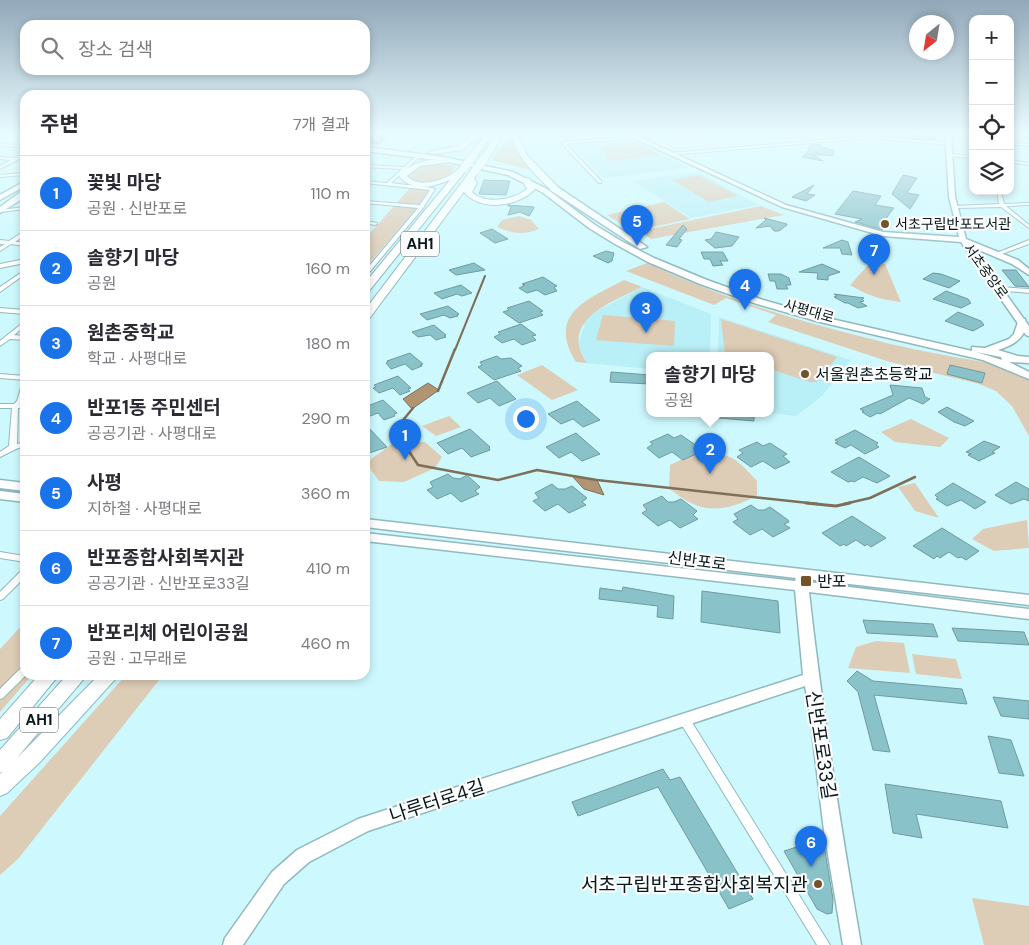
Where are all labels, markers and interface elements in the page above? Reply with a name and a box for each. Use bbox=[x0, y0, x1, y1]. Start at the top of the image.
north arrow bbox=[909, 15, 954, 60]
map controls bbox=[969, 15, 1014, 195]
button: + bbox=[969, 15, 1014, 60]
search box bbox=[20, 20, 370, 75]
icon: search bbox=[38, 34, 66, 62]
text: 장소 검색 bbox=[78, 37, 153, 62]
button: − bbox=[969, 60, 1014, 105]
button: locate bbox=[969, 105, 1014, 150]
text: 주변 bbox=[40, 110, 79, 138]
text: 7개 결과 bbox=[293, 114, 350, 135]
button: layers bbox=[969, 150, 1014, 195]
text: 꽃빛 마당 bbox=[87, 170, 161, 195]
text: 1 bbox=[53, 183, 59, 204]
text: 110 m bbox=[311, 183, 350, 204]
text: 공원 · 신반포로 bbox=[87, 198, 187, 219]
pin: 5 bbox=[621, 205, 653, 246]
place label: 서초구립반포도서관 bbox=[895, 215, 1011, 233]
marker: 서초구립반포도서관 bbox=[879, 218, 891, 230]
road number: AH1 bbox=[401, 232, 439, 256]
pin: 7 bbox=[858, 234, 890, 275]
street label: 서초중앙로 bbox=[960, 240, 1012, 302]
text: 솔향기 마당 bbox=[87, 245, 179, 270]
text: 2 bbox=[51, 258, 61, 279]
text: 160 m bbox=[306, 258, 350, 279]
pin: 4 bbox=[729, 269, 761, 310]
text: 공원 bbox=[87, 273, 116, 294]
pin: 3 bbox=[630, 292, 662, 333]
street label: 사평대로 bbox=[782, 295, 836, 327]
text: 원촌중학교 bbox=[87, 320, 174, 345]
text: 3 bbox=[51, 333, 61, 354]
text: 180 m bbox=[306, 333, 350, 354]
text: 학교 · 사평대로 bbox=[87, 348, 187, 369]
popup bbox=[646, 352, 774, 417]
text: 솔향기 마당 bbox=[664, 362, 756, 387]
place label: 서울원촌초등학교 bbox=[815, 364, 933, 385]
marker: 서울원촌초등학교 bbox=[799, 368, 811, 380]
text: 공원 bbox=[664, 390, 694, 411]
text: 반포1동 주민센터 bbox=[87, 395, 221, 420]
your location bbox=[513, 406, 539, 432]
text: 4 bbox=[51, 408, 61, 429]
text: 290 m bbox=[301, 408, 350, 429]
pin: 1 bbox=[389, 419, 421, 460]
text: 공공기관 · 사평대로 bbox=[87, 423, 216, 444]
pin: 2 bbox=[694, 433, 726, 474]
text: 사평 bbox=[87, 470, 122, 495]
text: 5 bbox=[51, 483, 61, 504]
text: 360 m bbox=[301, 483, 350, 504]
text: 지하철 · 사평대로 bbox=[87, 498, 202, 519]
text: 반포종합사회복지관 bbox=[87, 545, 244, 570]
street label: 신반포로 bbox=[666, 547, 728, 575]
text: 6 bbox=[51, 558, 61, 579]
text: 410 m bbox=[306, 558, 350, 579]
place label: 반포 bbox=[817, 571, 846, 592]
text: 공공기관 · 신반포로33길 bbox=[87, 573, 250, 594]
marker: 반포 bbox=[799, 574, 813, 588]
text: 반포리체 어린이공원 bbox=[87, 620, 249, 645]
text: 7 bbox=[52, 633, 60, 654]
text: 460 m bbox=[301, 633, 350, 654]
text: 공원 · 고무래로 bbox=[87, 648, 187, 669]
street label: 신반포로33길 bbox=[800, 689, 842, 801]
road number: AH1 bbox=[20, 708, 58, 732]
street label: 나루터로4길 bbox=[386, 774, 488, 828]
pin: 6 bbox=[795, 826, 827, 867]
place label: 서초구립반포종합사회복지관 bbox=[581, 872, 808, 897]
marker: 서초구립반포종합사회복지관 bbox=[812, 878, 824, 890]

